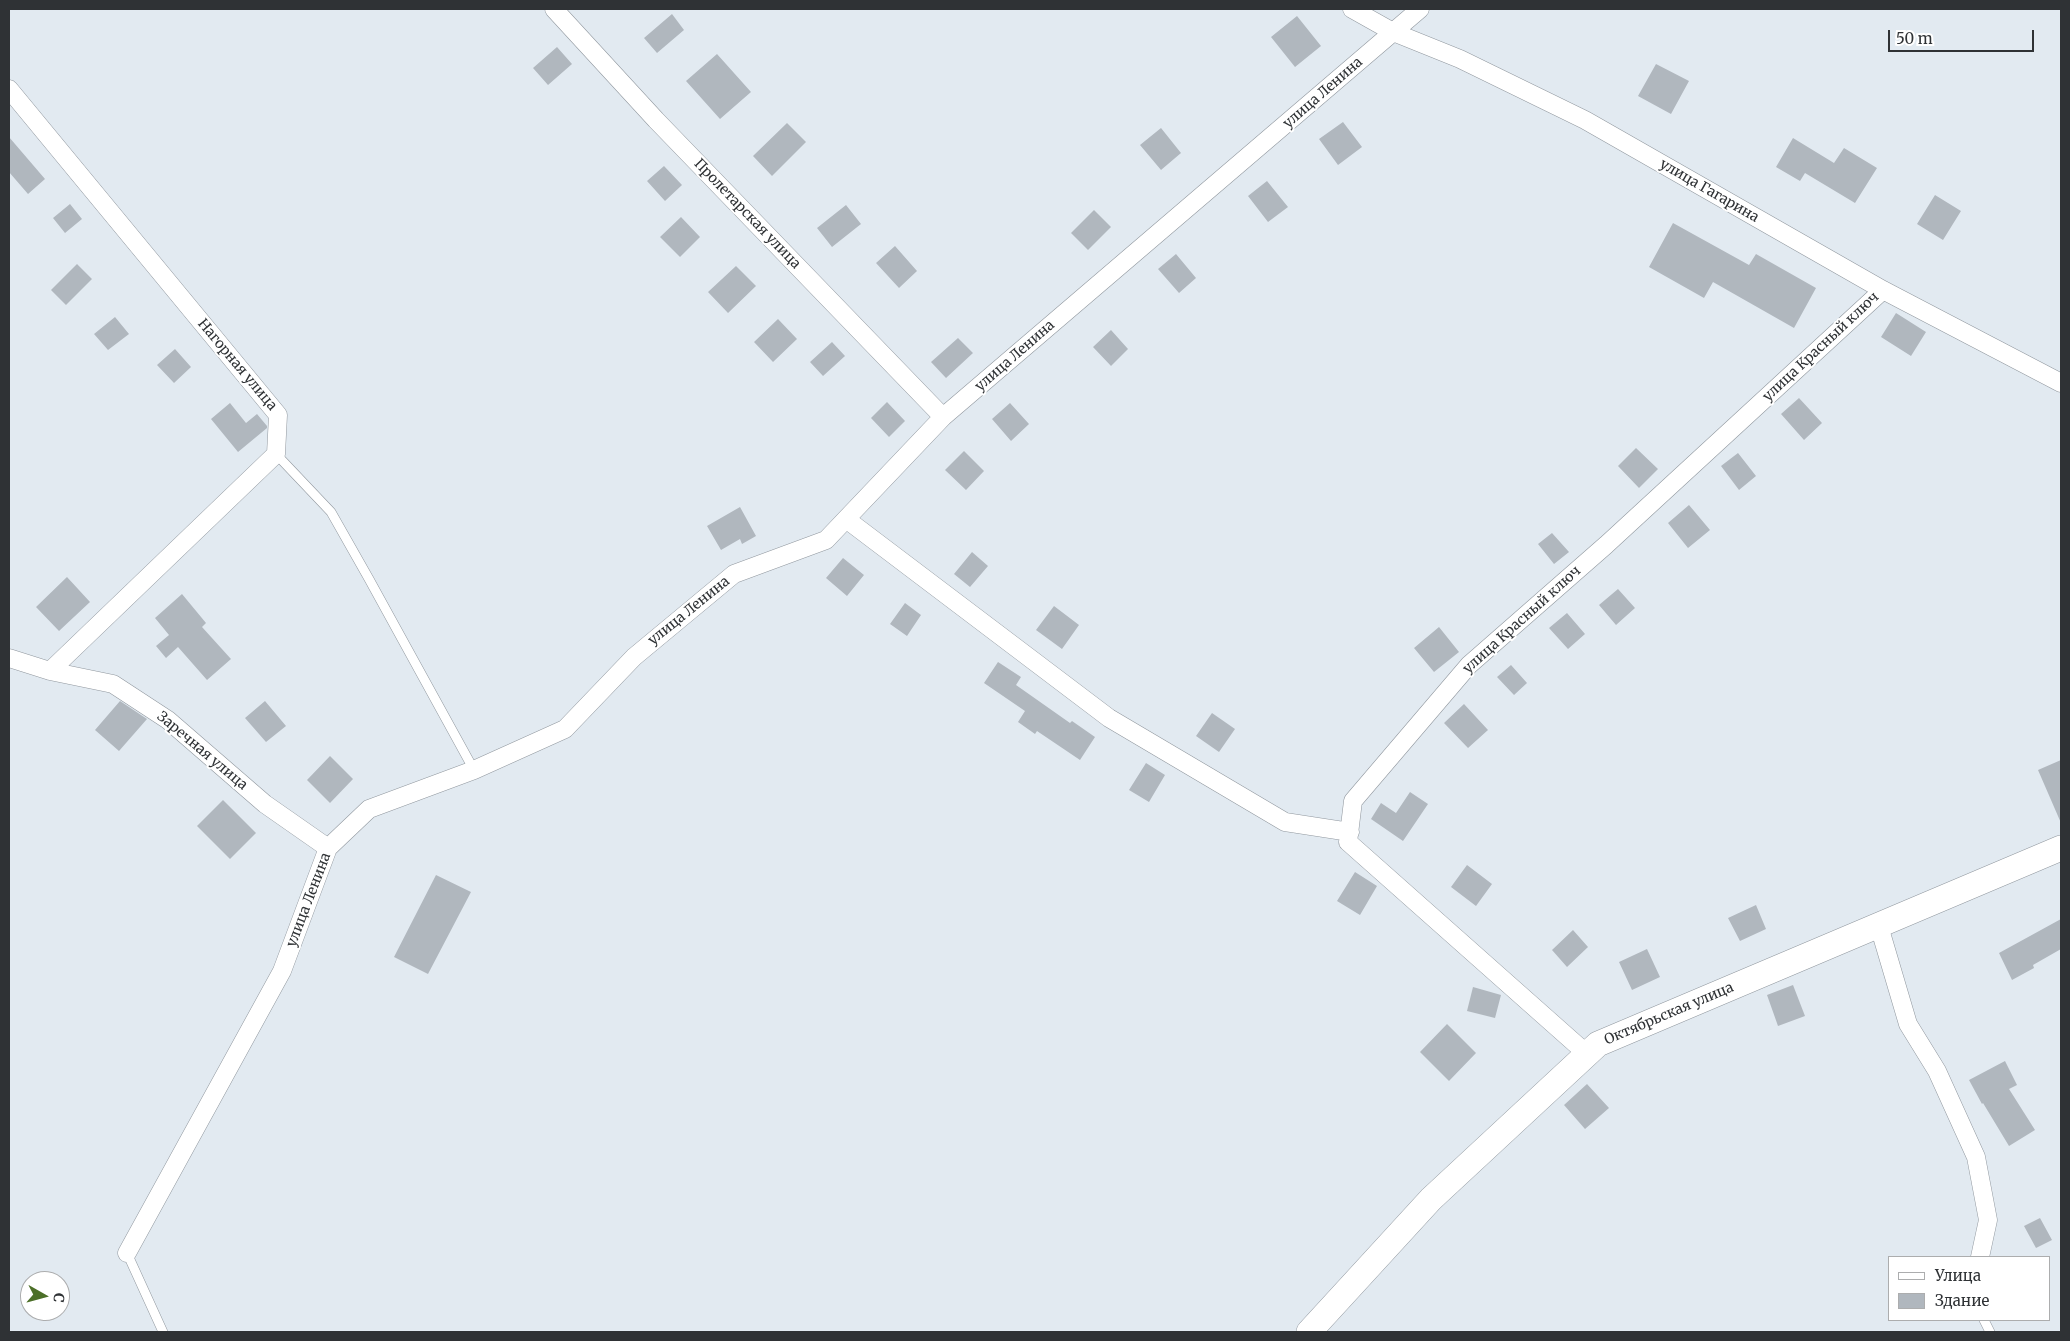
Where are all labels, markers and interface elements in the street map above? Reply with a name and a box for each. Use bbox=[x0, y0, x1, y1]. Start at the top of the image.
scale bar bbox=[1890, 20, 2036, 52]
text: 50 m bbox=[1896, 29, 1933, 48]
street label: улица Ленина bbox=[1280, 54, 1366, 132]
street label: Пролетарская улица bbox=[690, 156, 804, 272]
street label: улица Гагарина bbox=[1656, 156, 1762, 226]
street label: улица Красный ключ bbox=[1759, 289, 1883, 405]
street label: Нагорная улица bbox=[194, 316, 280, 414]
street label: улица Ленина bbox=[972, 317, 1058, 395]
street label: улица Красный ключ bbox=[1460, 563, 1584, 677]
street label: улица Ленина bbox=[645, 573, 733, 649]
street label: Заречная улица bbox=[153, 708, 251, 794]
street label: улица Ленина bbox=[283, 850, 335, 950]
street label: Октябрьская улица bbox=[1602, 979, 1736, 1049]
legend bbox=[1888, 1256, 2050, 1321]
text: Улица bbox=[1935, 1266, 1981, 1285]
north arrow bbox=[20, 1271, 70, 1321]
text: Здание bbox=[1935, 1291, 1989, 1310]
text: С bbox=[49, 1292, 68, 1303]

